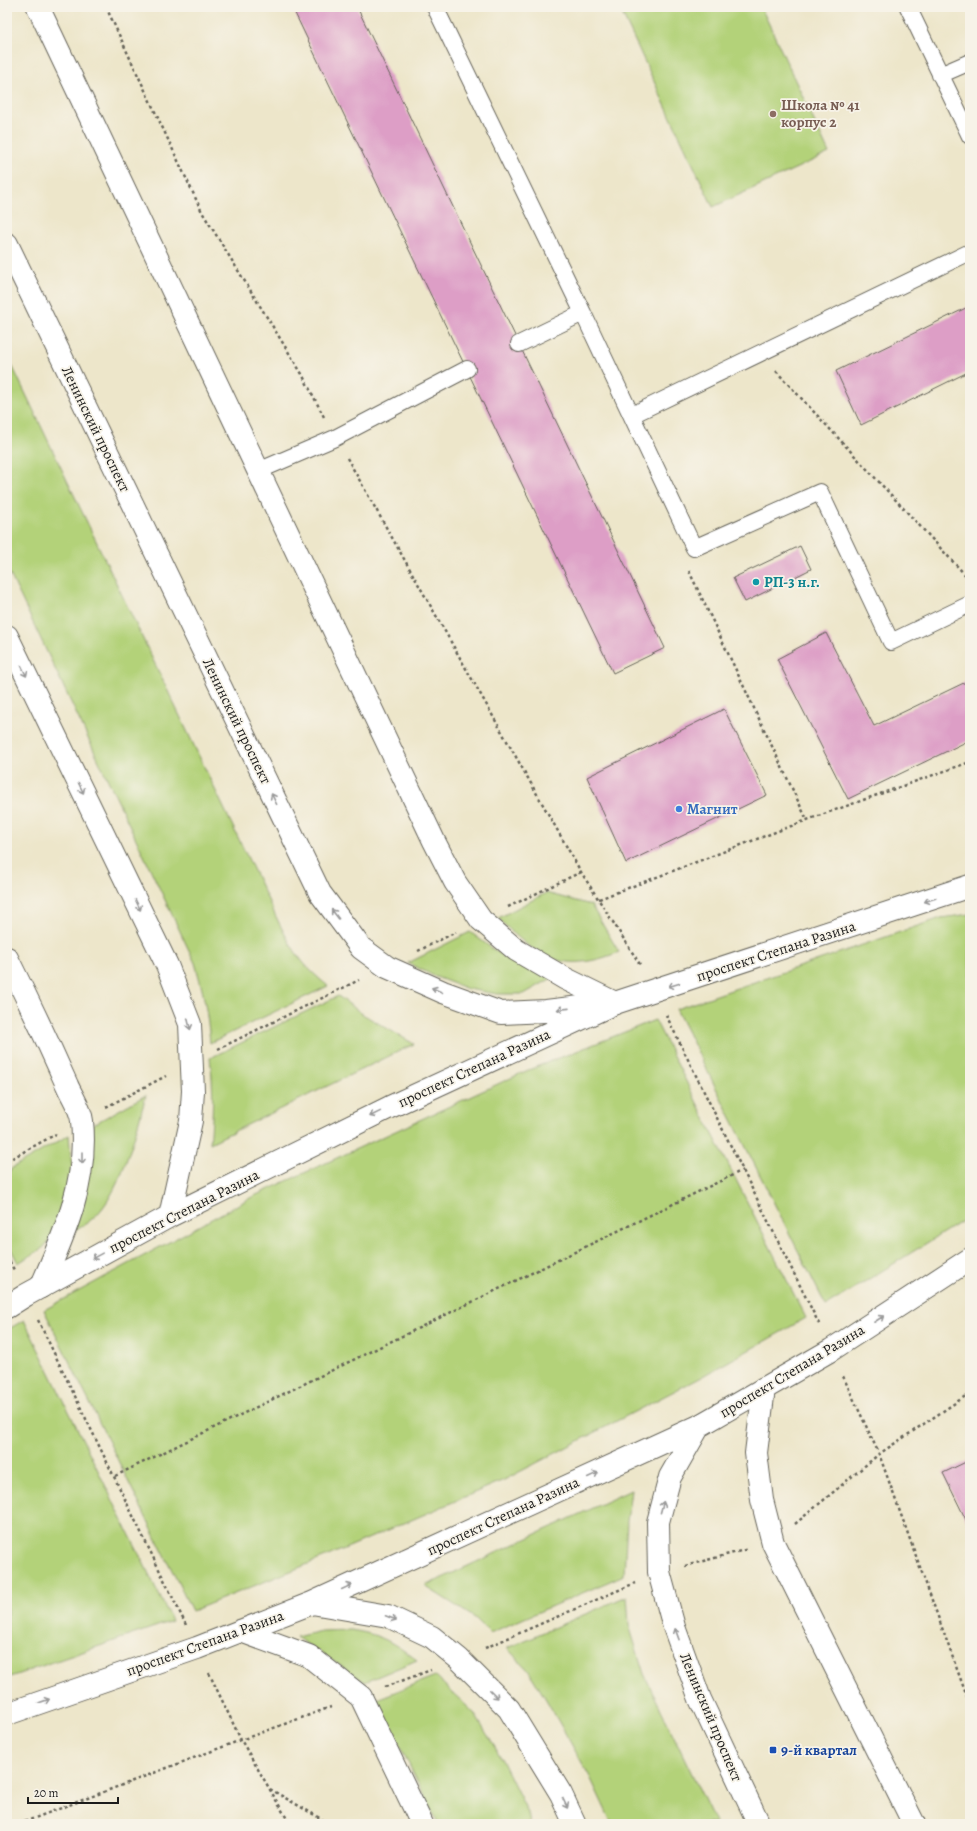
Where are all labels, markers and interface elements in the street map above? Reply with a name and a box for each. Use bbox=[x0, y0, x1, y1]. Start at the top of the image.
place label: Школа № 41 корпус 2 bbox=[781, 95, 860, 132]
marker: Школа № 41 корпус 2 bbox=[768, 109, 778, 119]
street label: Ленинский проспект bbox=[57, 363, 135, 496]
place label: РП-3 н.г. bbox=[764, 572, 820, 592]
marker: РП-3 н.г. bbox=[751, 577, 761, 587]
street label: Ленинский проспект bbox=[198, 655, 276, 788]
one-way arrow bbox=[21, 664, 28, 676]
one-way arrow bbox=[78, 781, 85, 793]
one-way arrow bbox=[270, 793, 277, 805]
place label: Магнит bbox=[687, 799, 738, 819]
marker: Магнит bbox=[674, 804, 684, 814]
one-way arrow bbox=[923, 897, 936, 904]
one-way arrow bbox=[135, 898, 142, 910]
one-way arrow bbox=[331, 908, 339, 919]
street label: проспект Степана Разина bbox=[694, 916, 858, 986]
one-way arrow bbox=[668, 982, 680, 990]
one-way arrow bbox=[431, 985, 443, 993]
one-way arrow bbox=[557, 1005, 570, 1013]
one-way arrow bbox=[185, 1017, 193, 1030]
street label: проспект Степана Разина bbox=[395, 1024, 554, 1112]
one-way arrow bbox=[369, 1111, 381, 1118]
one-way arrow bbox=[78, 1151, 86, 1164]
street label: проспект Степана Разина bbox=[106, 1164, 263, 1258]
one-way arrow bbox=[91, 1253, 103, 1260]
one-way arrow bbox=[873, 1315, 884, 1323]
street label: проспект Степана Разина bbox=[716, 1320, 868, 1422]
one-way arrow bbox=[586, 1471, 598, 1478]
street label: проспект Степана Разина bbox=[424, 1472, 583, 1560]
one-way arrow bbox=[659, 1501, 666, 1514]
one-way arrow bbox=[341, 1583, 353, 1590]
street label: проспект Степана Разина bbox=[124, 1605, 286, 1681]
one-way arrow bbox=[385, 1614, 397, 1622]
one-way arrow bbox=[672, 1629, 680, 1641]
street label: Ленинский проспект bbox=[675, 1650, 747, 1785]
one-way arrow bbox=[489, 1689, 499, 1699]
one-way arrow bbox=[37, 1697, 49, 1705]
place label: 9-й квартал bbox=[781, 1740, 857, 1760]
marker: 9-й квартал bbox=[768, 1745, 778, 1755]
scale bar bbox=[28, 1779, 118, 1805]
text: 20 m bbox=[34, 1785, 58, 1801]
one-way arrow bbox=[562, 1796, 569, 1808]

